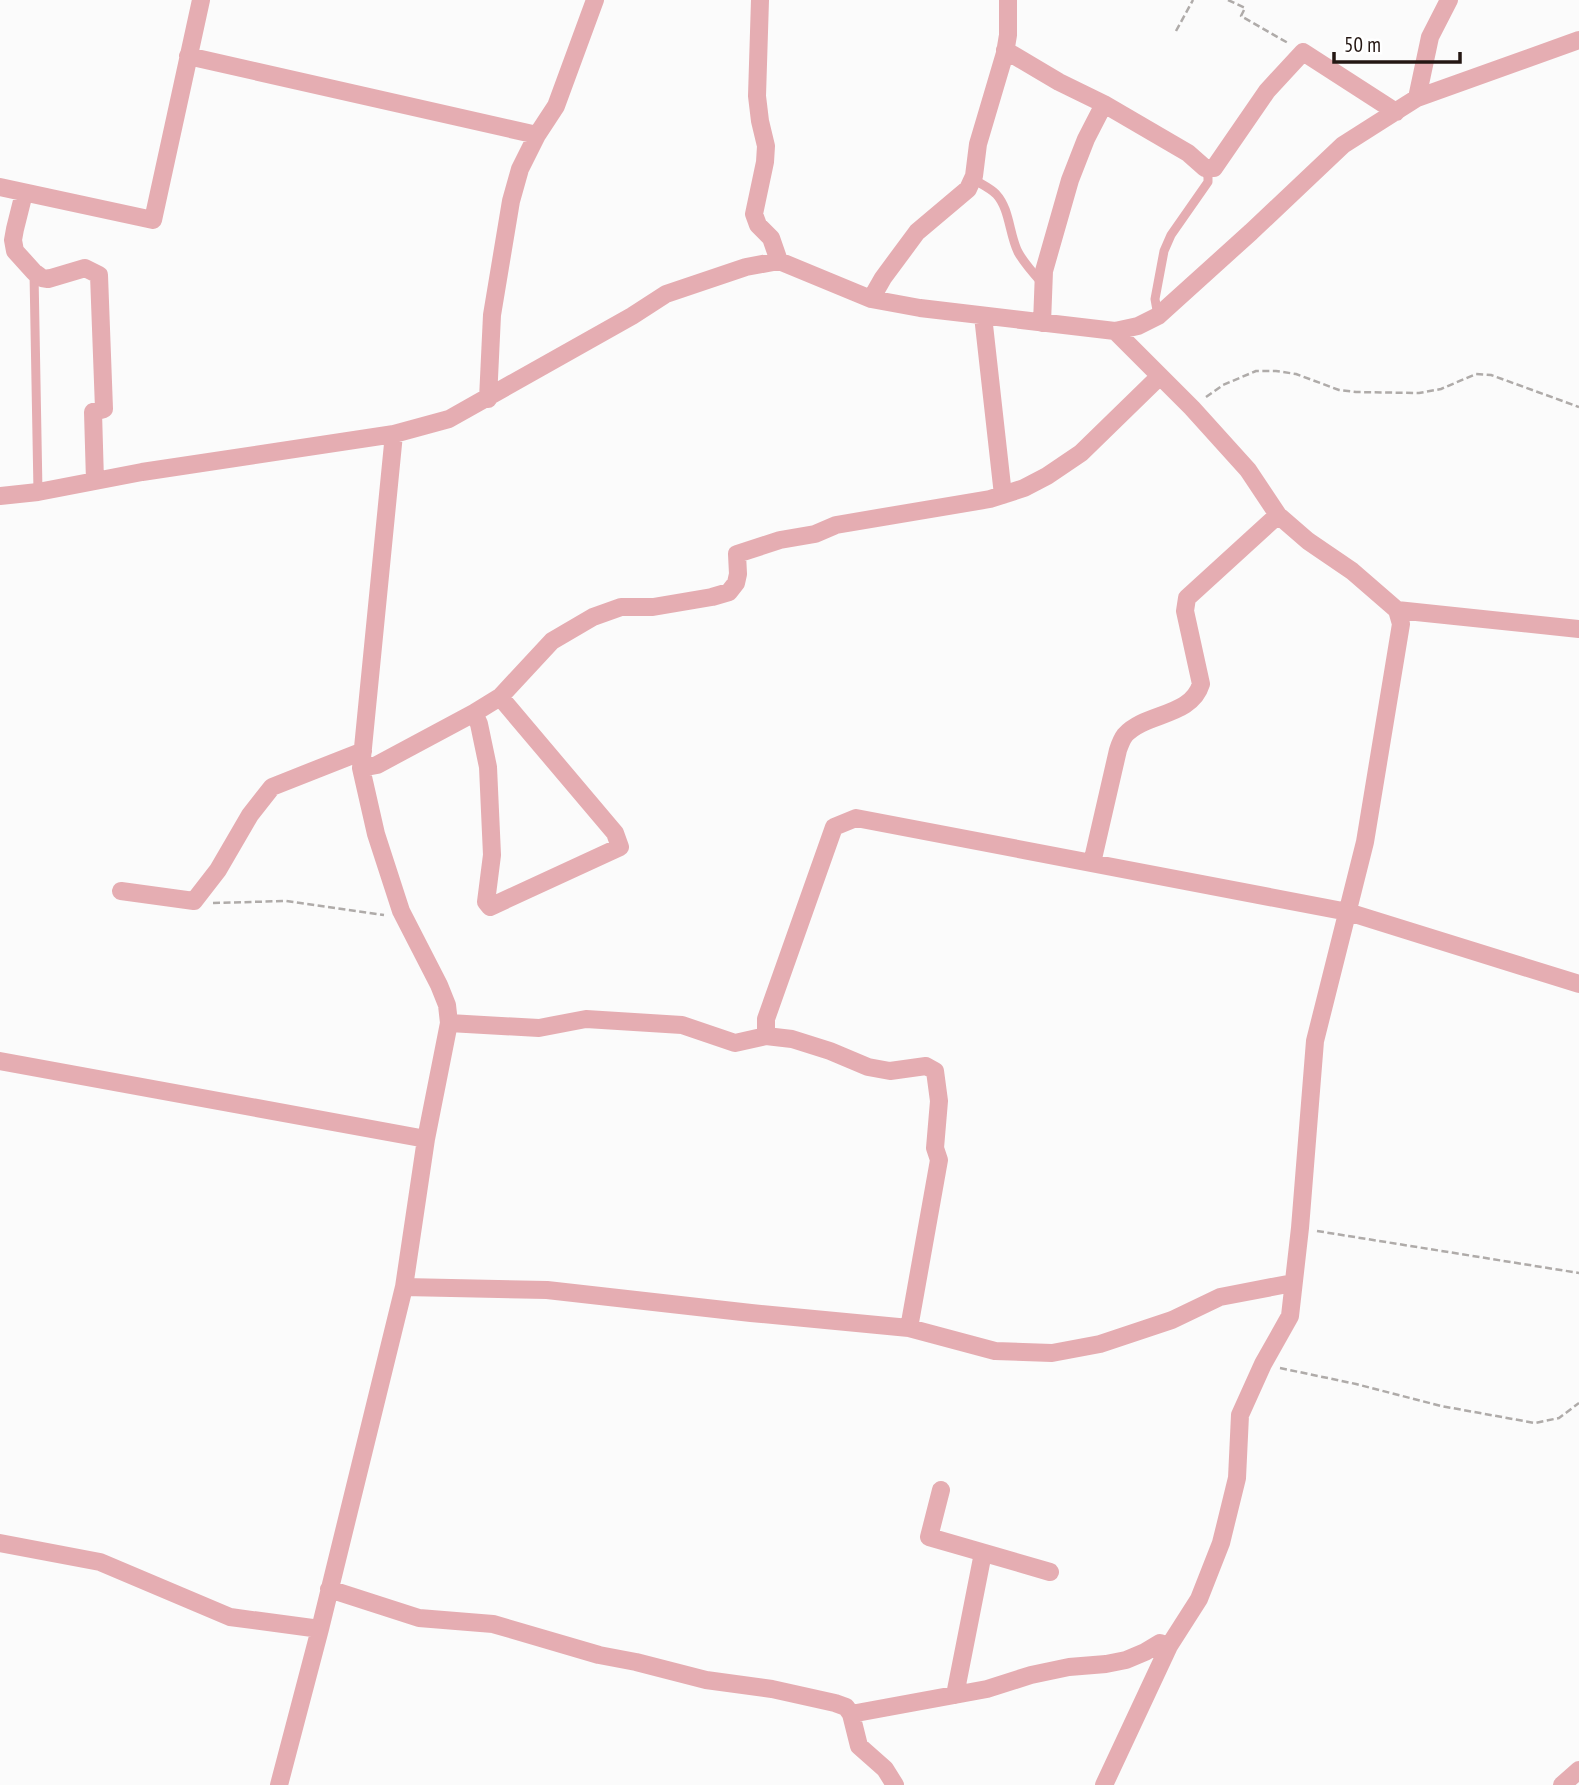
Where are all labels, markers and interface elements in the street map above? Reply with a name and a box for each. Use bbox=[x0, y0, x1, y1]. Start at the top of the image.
scale bar bbox=[1334, 21, 1460, 65]
text: 50 m bbox=[1344, 31, 1381, 58]

